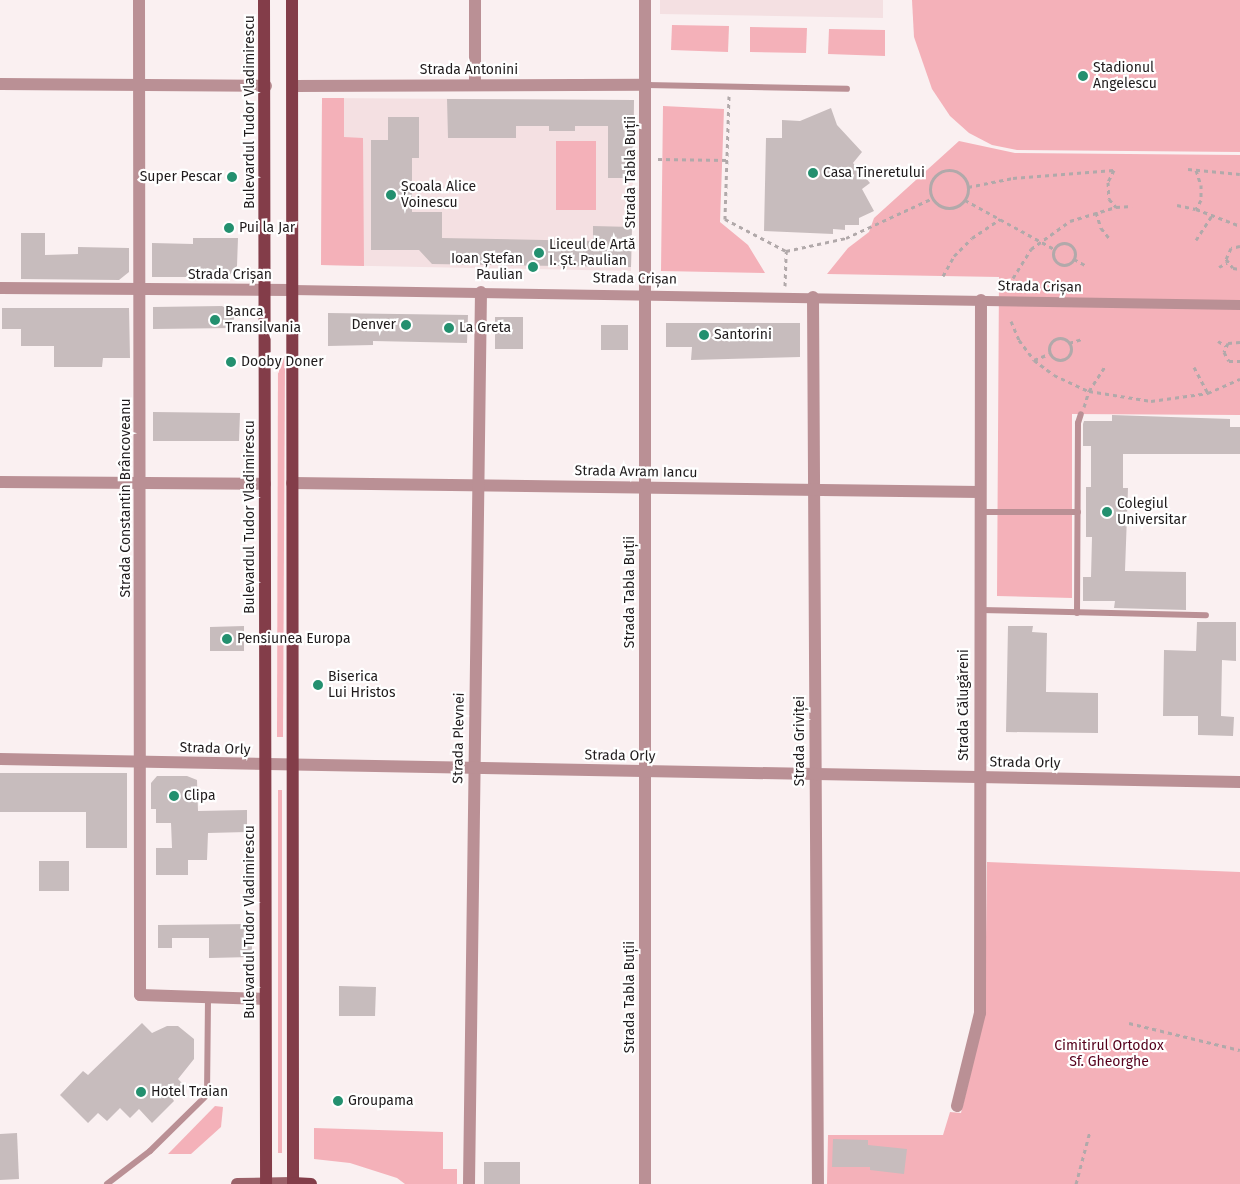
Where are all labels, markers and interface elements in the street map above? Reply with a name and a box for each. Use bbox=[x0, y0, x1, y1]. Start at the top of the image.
street label: Bulevardul Tudor Vladimirescu bbox=[242, 15, 258, 209]
place label: Stadionul Angelescu bbox=[1093, 60, 1157, 92]
street label: Strada Antonini bbox=[420, 62, 518, 78]
marker: Stadionul Angelescu bbox=[1077, 70, 1089, 82]
street label: Strada Tabla Buții bbox=[623, 116, 639, 228]
place label: Casa Tineretului bbox=[823, 165, 925, 181]
marker: Casa Tineretului bbox=[807, 167, 819, 179]
place label: Super Pescar bbox=[140, 169, 222, 185]
marker: Super Pescar bbox=[226, 171, 238, 183]
place label: Școala Alice Voinescu bbox=[401, 179, 476, 212]
marker: Școala Alice Voinescu bbox=[385, 189, 397, 201]
place label: Pui la Jar bbox=[239, 220, 295, 236]
marker: Pui la Jar bbox=[223, 222, 235, 234]
place label: Liceul de Artă I. Șt. Paulian bbox=[549, 237, 636, 270]
marker: Liceul de Artă I. Șt. Paulian bbox=[533, 247, 545, 259]
place label: Ioan Ștefan Paulian bbox=[451, 251, 523, 284]
marker: Ioan Ștefan Paulian bbox=[527, 261, 539, 273]
street label: Strada Crișan bbox=[188, 267, 272, 283]
street label: Strada Crișan bbox=[593, 270, 677, 288]
street label: Strada Crișan bbox=[998, 278, 1082, 296]
place label: Banca Transilvania bbox=[225, 304, 301, 336]
marker: Banca Transilvania bbox=[209, 314, 221, 326]
place label: Denver bbox=[351, 317, 396, 333]
marker: Denver bbox=[400, 319, 412, 331]
place label: La Greta bbox=[459, 320, 511, 336]
marker: La Greta bbox=[443, 322, 455, 334]
place label: Santorini bbox=[714, 327, 772, 343]
marker: Santorini bbox=[698, 329, 710, 341]
place label: Dooby Doner bbox=[241, 354, 324, 370]
marker: Dooby Doner bbox=[225, 356, 237, 368]
street label: Strada Constantin Brâncoveanu bbox=[118, 398, 134, 598]
street label: Bulevardul Tudor Vladimirescu bbox=[242, 420, 258, 614]
street label: Strada Avram Iancu bbox=[575, 463, 697, 481]
place label: Colegiul Universitar bbox=[1117, 496, 1187, 528]
marker: Colegiul Universitar bbox=[1101, 506, 1113, 518]
street label: Strada Tabla Buții bbox=[622, 536, 638, 648]
place label: Pensiunea Europa bbox=[237, 631, 351, 647]
marker: Pensiunea Europa bbox=[221, 633, 233, 645]
street label: Strada Călugăreni bbox=[956, 649, 972, 761]
place label: Biserica Lui Hristos bbox=[328, 669, 396, 702]
marker: Biserica Lui Hristos bbox=[312, 679, 324, 691]
street label: Strada Plevnei bbox=[450, 692, 468, 784]
street label: Strada Griviței bbox=[792, 696, 808, 786]
street label: Strada Orly bbox=[179, 739, 251, 759]
street label: Strada Orly bbox=[584, 747, 656, 765]
street label: Strada Orly bbox=[989, 754, 1061, 772]
place label: Clipa bbox=[184, 788, 216, 804]
marker: Clipa bbox=[168, 790, 180, 802]
street label: Bulevardul Tudor Vladimirescu bbox=[242, 825, 258, 1019]
street label: Strada Tabla Buții bbox=[622, 941, 638, 1053]
park label: Cimitirul Ortodox Sf. Gheorghe bbox=[1054, 1038, 1164, 1070]
place label: Hotel Traian bbox=[151, 1084, 228, 1100]
marker: Hotel Traian bbox=[135, 1086, 147, 1098]
place label: Groupama bbox=[348, 1093, 414, 1109]
marker: Groupama bbox=[332, 1095, 344, 1107]

